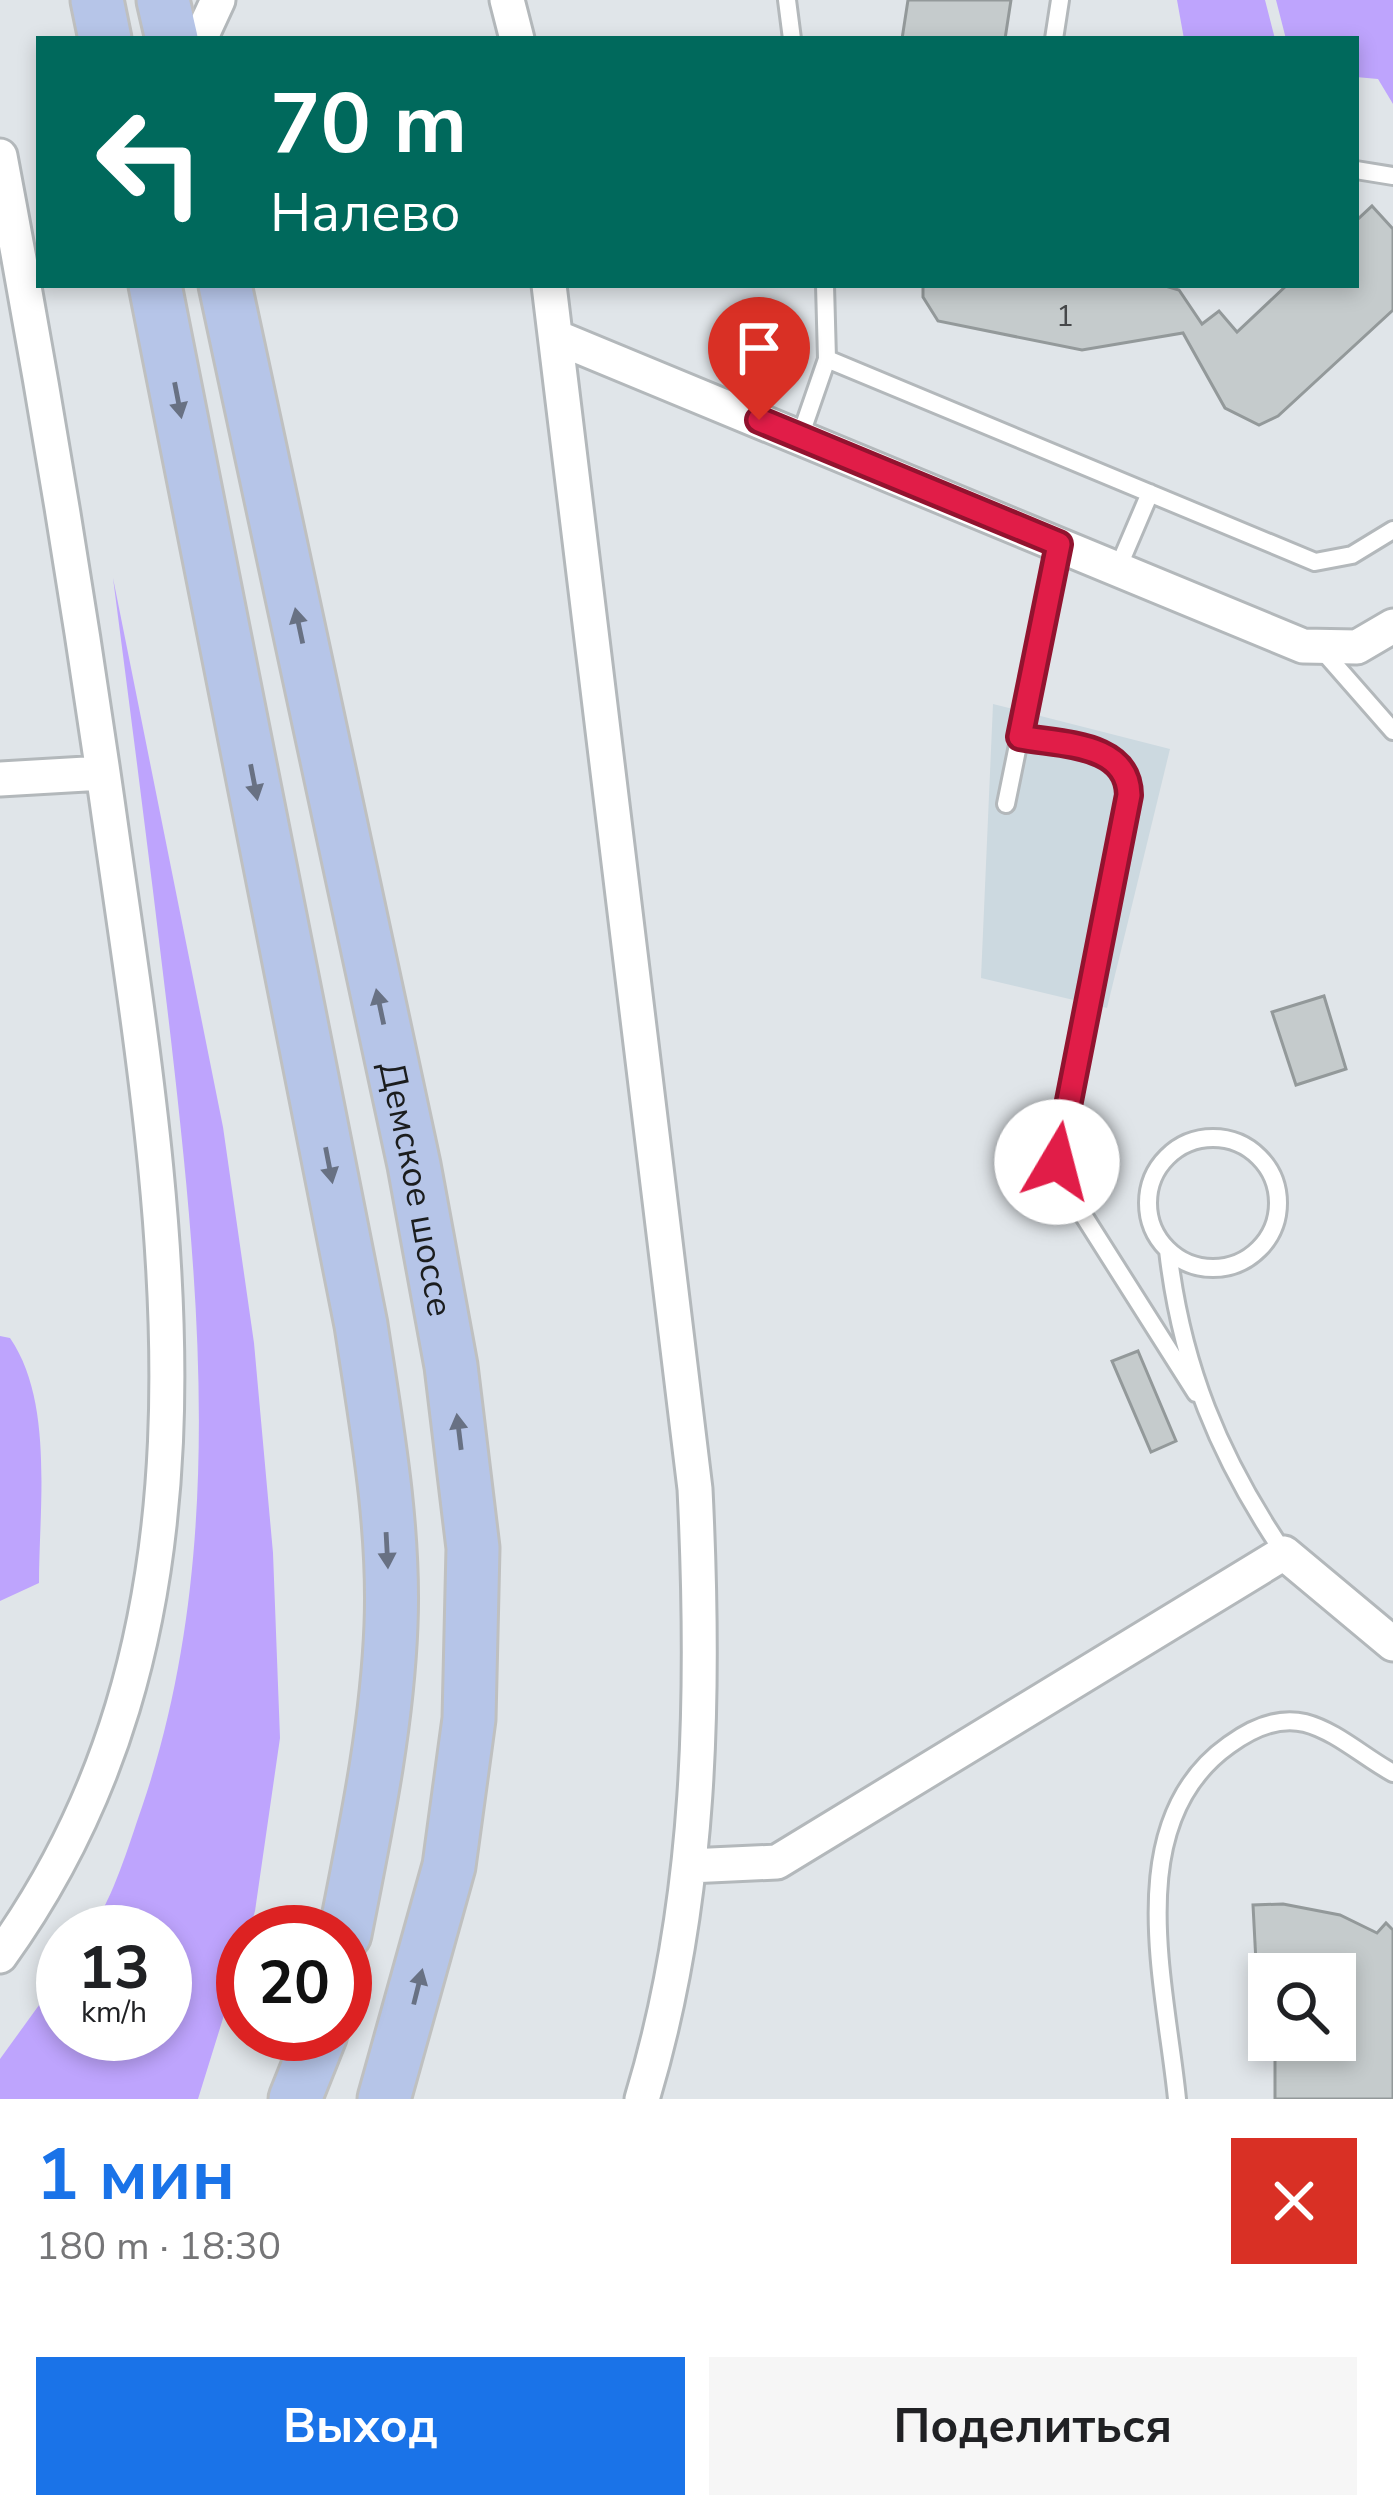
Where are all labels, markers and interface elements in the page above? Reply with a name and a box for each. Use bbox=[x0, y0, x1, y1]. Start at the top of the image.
text: 70 m bbox=[270, 67, 467, 182]
icon: left bbox=[72, 84, 228, 240]
text: Налево bbox=[270, 176, 461, 250]
house number: 1 bbox=[1056, 296, 1074, 337]
pin bbox=[708, 297, 810, 420]
icon: arrive bbox=[726, 315, 792, 381]
one-way arrow bbox=[169, 381, 188, 419]
one-way arrow bbox=[288, 606, 307, 644]
one-way arrow bbox=[245, 764, 264, 802]
one-way arrow bbox=[370, 987, 389, 1025]
street label: Демское шоссе bbox=[366, 1057, 464, 1321]
position arrow bbox=[994, 1099, 1120, 1225]
one-way arrow bbox=[320, 1146, 339, 1184]
one-way arrow bbox=[449, 1412, 468, 1450]
one-way arrow bbox=[378, 1532, 397, 1570]
speed limit sign: 20 bbox=[216, 1905, 372, 2061]
text: 13 bbox=[78, 1927, 150, 2009]
map controls bbox=[1248, 1953, 1356, 2061]
button: search bbox=[1248, 1953, 1356, 2061]
one-way arrow bbox=[410, 1969, 429, 2006]
text: km/h bbox=[81, 1992, 147, 2033]
text: 1 мин bbox=[36, 2126, 235, 2224]
button: close bbox=[1231, 2138, 1357, 2264]
text: 180 m · 18:30 bbox=[36, 2220, 281, 2273]
button: Выход bbox=[36, 2357, 685, 2495]
button: Поделиться bbox=[709, 2357, 1357, 2495]

